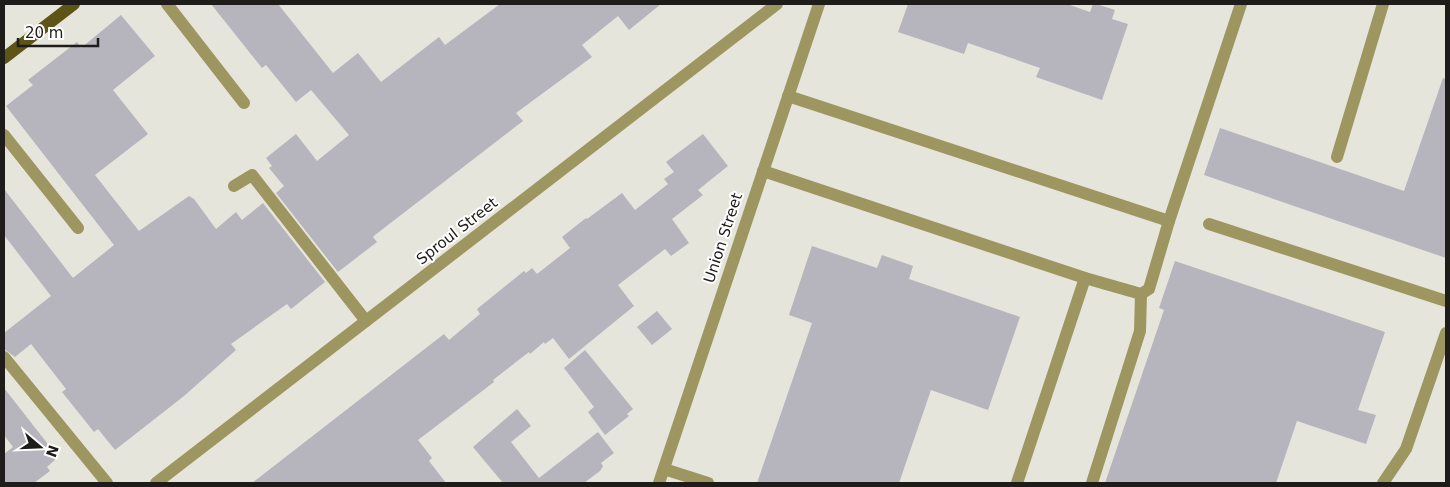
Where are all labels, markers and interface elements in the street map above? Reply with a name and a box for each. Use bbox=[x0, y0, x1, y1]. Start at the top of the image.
scale bar bbox=[18, 15, 98, 47]
text: 20 m bbox=[25, 24, 63, 42]
street label: Union Street bbox=[700, 191, 746, 285]
street label: Sproul Street bbox=[413, 194, 501, 268]
north arrow bbox=[15, 422, 65, 472]
text: N bbox=[43, 443, 62, 459]

